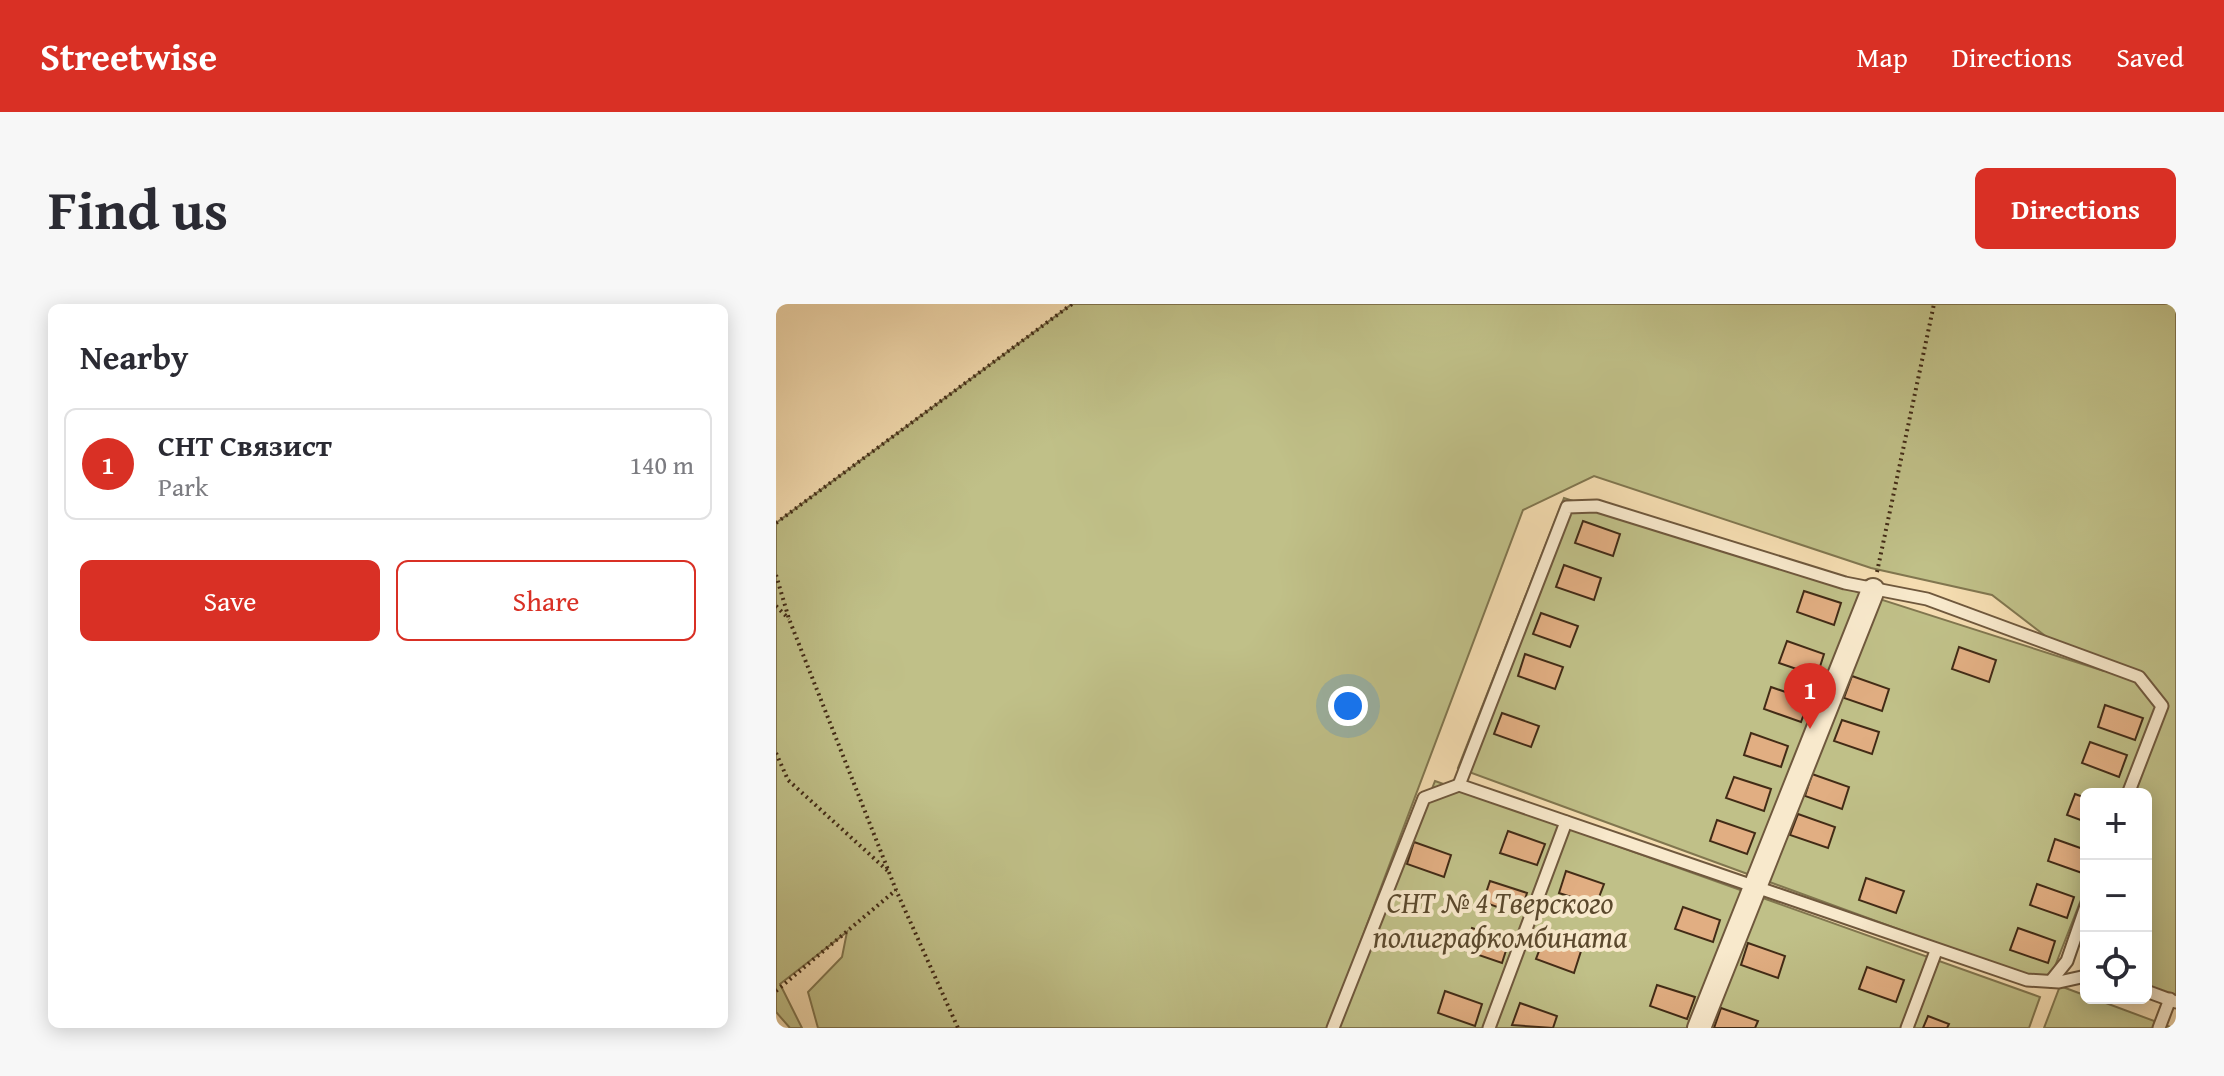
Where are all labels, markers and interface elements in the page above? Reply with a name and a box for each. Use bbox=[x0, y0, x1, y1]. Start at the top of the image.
text: Streetwise bbox=[40, 28, 217, 84]
text: Map bbox=[1856, 36, 1908, 77]
text: Directions bbox=[1952, 36, 2072, 77]
text: Saved bbox=[2116, 36, 2184, 77]
text: Find us bbox=[48, 167, 228, 250]
button: Directions bbox=[1975, 168, 2176, 249]
text: Nearby bbox=[80, 332, 189, 381]
text: СНТ Связист bbox=[158, 423, 332, 467]
text: 1 bbox=[101, 445, 115, 484]
text: 140 m bbox=[629, 445, 694, 484]
text: Park bbox=[158, 467, 208, 506]
button: Save bbox=[80, 560, 380, 641]
button: Share bbox=[396, 560, 696, 641]
pin: 1 bbox=[1784, 663, 1836, 729]
your location bbox=[1328, 686, 1368, 726]
map controls bbox=[2080, 788, 2152, 1004]
button: + bbox=[2080, 788, 2152, 860]
button: − bbox=[2080, 860, 2152, 932]
park label: СНТ № 4 Тверского полиграфкомбината bbox=[1373, 880, 1627, 958]
button: locate bbox=[2080, 932, 2152, 1004]

